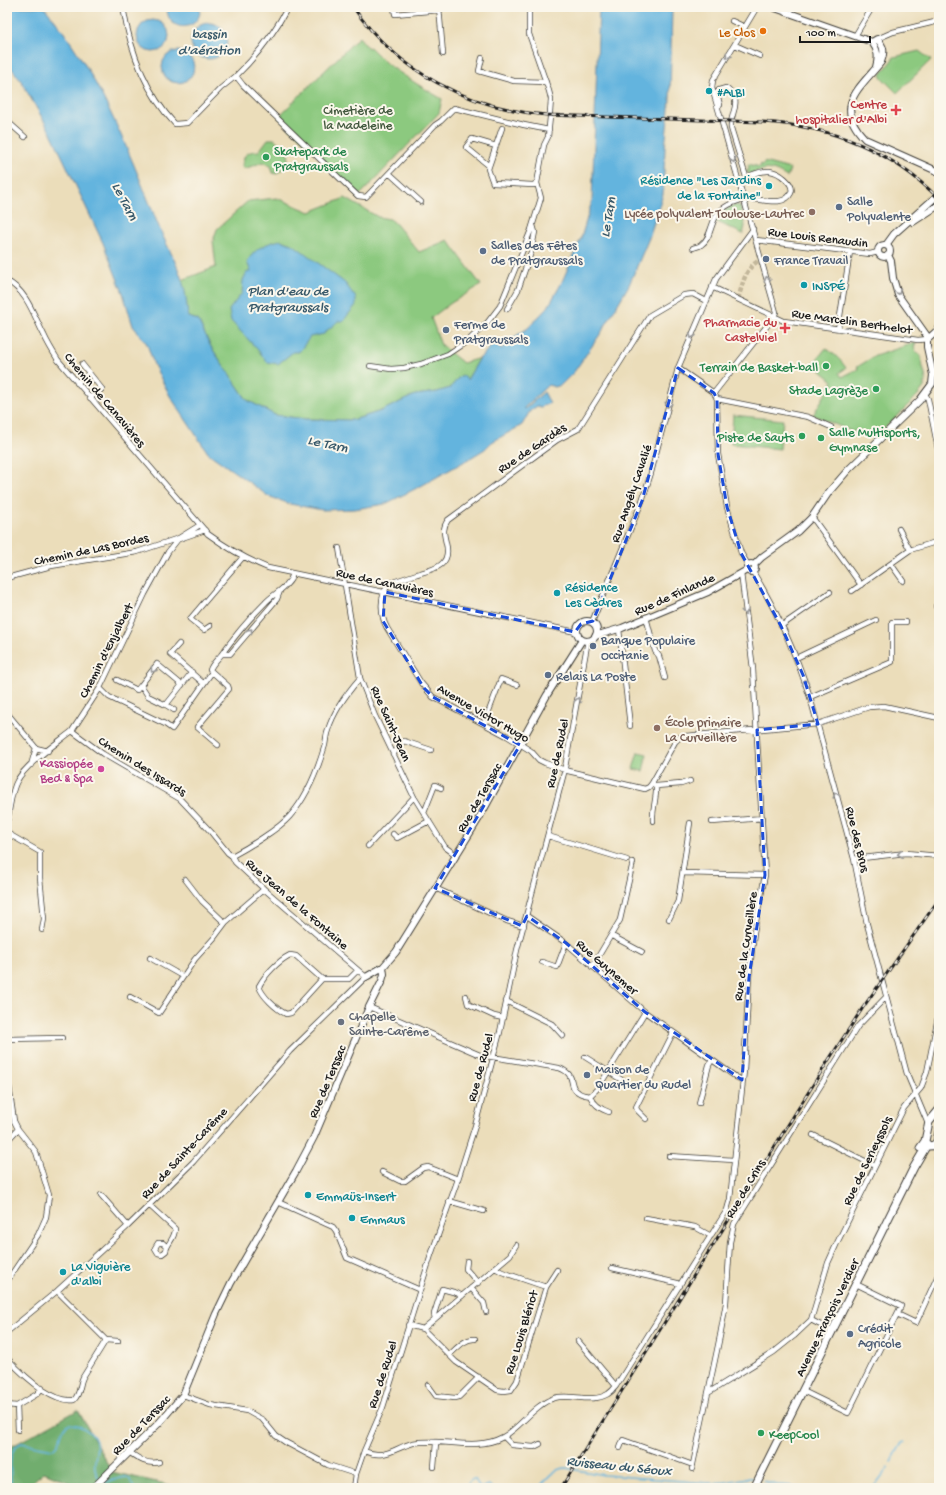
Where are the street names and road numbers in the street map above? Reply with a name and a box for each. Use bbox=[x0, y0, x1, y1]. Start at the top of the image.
street label: Rue Louis Renaudin bbox=[767, 225, 869, 252]
street label: Rue Marcelin Berthelot bbox=[790, 307, 915, 339]
street label: Chemin de Canavières bbox=[60, 350, 149, 452]
street label: Rue de Gardès bbox=[495, 420, 570, 477]
street label: Rue Angély Cavalié bbox=[609, 443, 656, 545]
street label: Chemin de Las Bordes bbox=[33, 531, 151, 570]
street label: Rue de Canavières bbox=[334, 566, 436, 601]
street label: Rue de Finlande bbox=[633, 571, 718, 620]
street label: Chemin d'Enjalbert bbox=[77, 600, 138, 701]
street label: Avenue Victor Hugo bbox=[434, 682, 532, 747]
street label: Rue Saint-Jean bbox=[366, 684, 413, 765]
street label: Rue de Rudel bbox=[544, 717, 573, 789]
street label: Chemin des Issards bbox=[95, 734, 190, 801]
street label: Rue de Terssac bbox=[454, 760, 506, 836]
street label: Rue des Brus bbox=[841, 805, 872, 875]
street label: Rue Jean de la Fontaine bbox=[242, 856, 351, 954]
street label: Rue de la Curveillère bbox=[731, 891, 762, 1002]
street label: Rue Guynemer bbox=[572, 937, 641, 1000]
street label: Rue de Rudel bbox=[465, 1032, 498, 1104]
street label: Rue de Terssac bbox=[306, 1043, 351, 1121]
street label: Rue de Sainte-Carême bbox=[138, 1105, 231, 1203]
street label: Rue de Serieyssols bbox=[840, 1113, 897, 1208]
street label: Rue de Crins bbox=[723, 1156, 770, 1221]
street label: Avenue François Verdier bbox=[793, 1256, 864, 1379]
street label: Rue Louis Blériot bbox=[503, 1287, 543, 1376]
street label: Rue de Rudel bbox=[365, 1339, 401, 1410]
street label: Rue de Terssac bbox=[109, 1392, 175, 1459]

